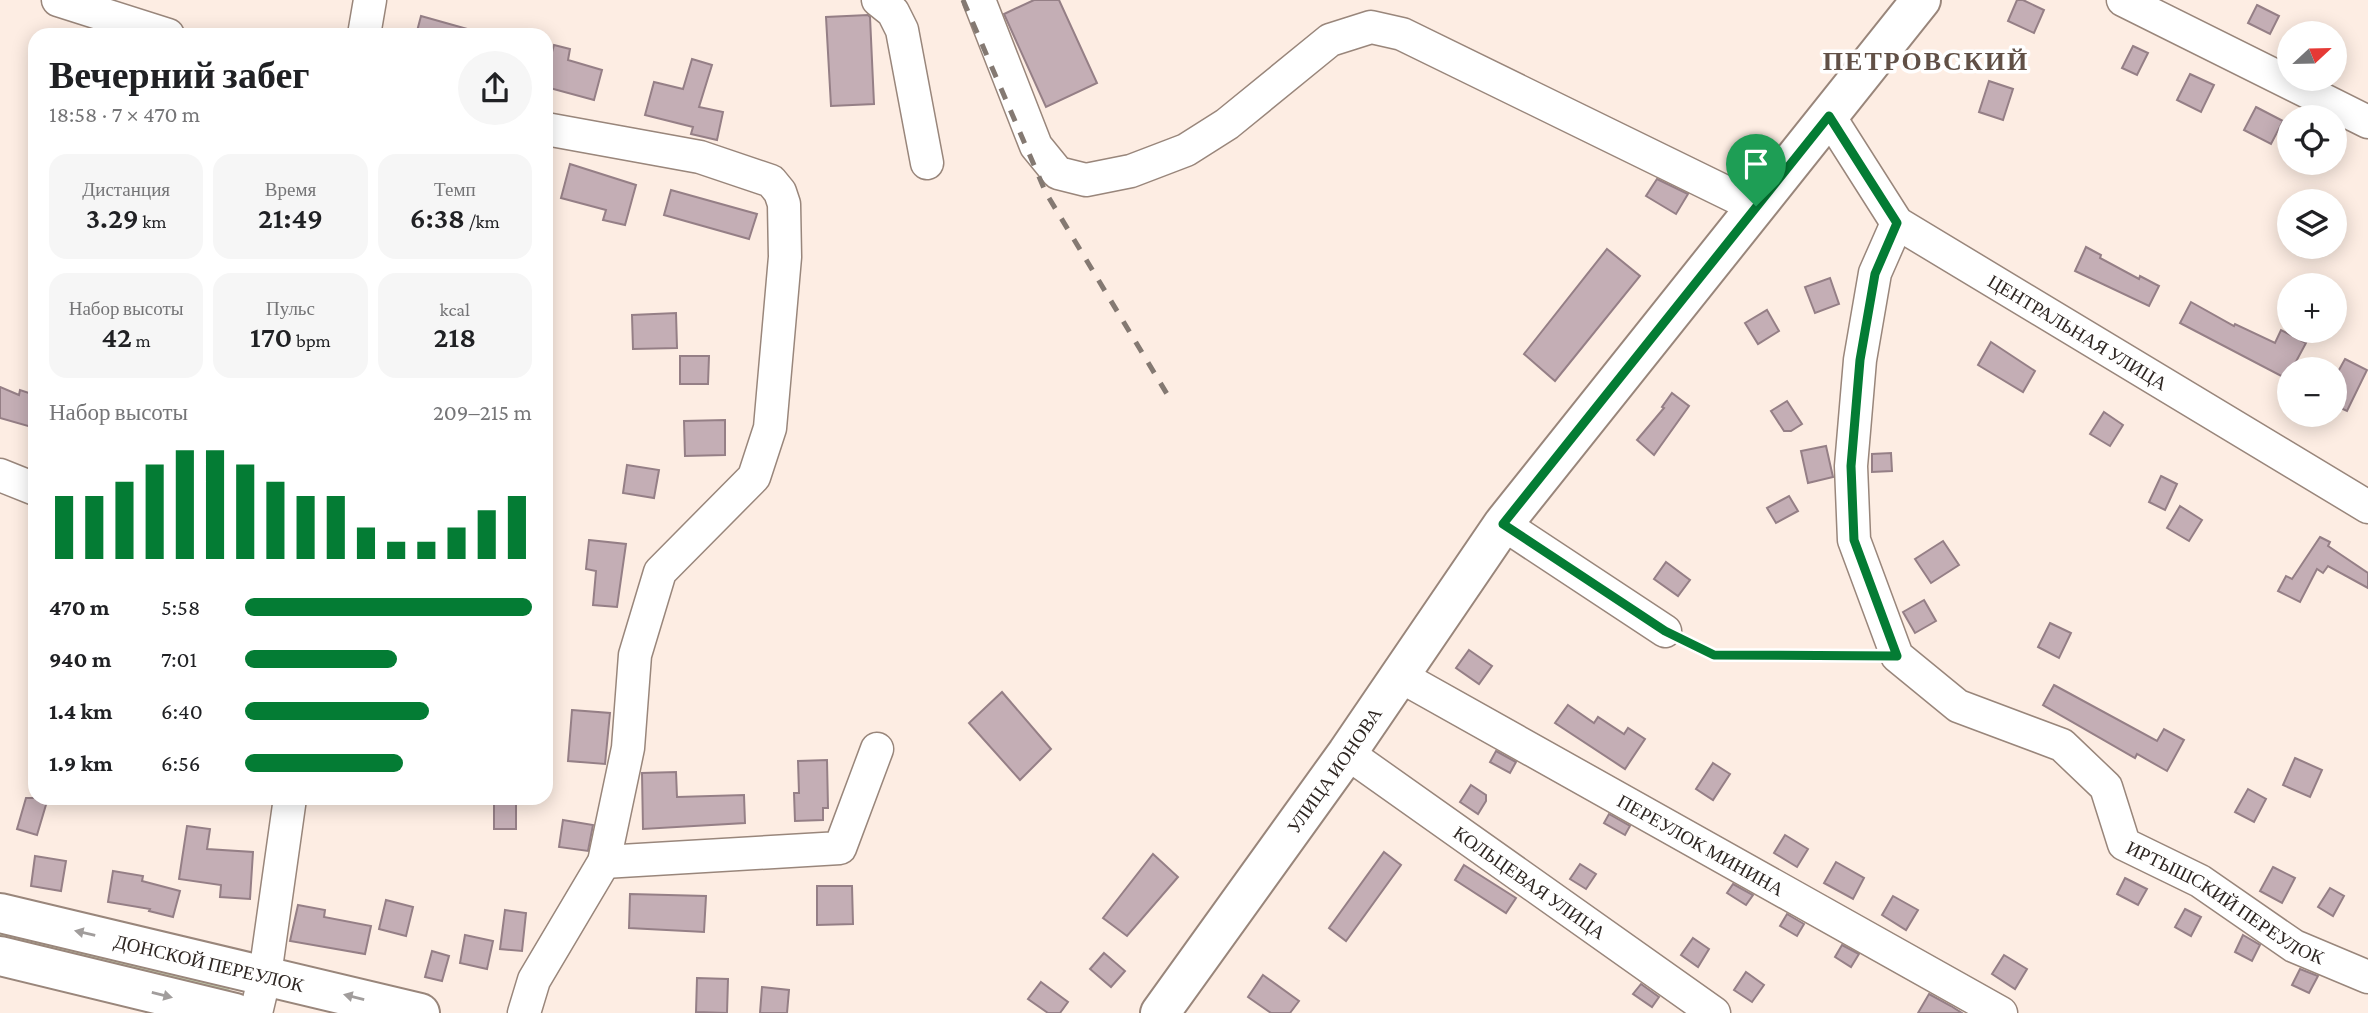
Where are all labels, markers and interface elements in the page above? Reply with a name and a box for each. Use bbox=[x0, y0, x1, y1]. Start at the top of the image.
north arrow bbox=[2277, 21, 2347, 91]
map controls bbox=[2277, 21, 2347, 427]
district label: ПЕТРОВСКИЙ bbox=[1823, 47, 2029, 76]
button: share bbox=[458, 51, 532, 125]
text: Вечерний забег bbox=[49, 54, 310, 96]
text: 18:58 · 7 × 470 m bbox=[49, 101, 200, 127]
button: locate bbox=[2277, 105, 2347, 175]
pin bbox=[1726, 134, 1786, 206]
icon: arrive bbox=[1737, 145, 1775, 183]
text: Дистанция bbox=[82, 179, 170, 200]
text: Время bbox=[265, 179, 316, 200]
text: Темп bbox=[434, 179, 476, 200]
button: layers bbox=[2277, 189, 2347, 259]
text: 3.29 bbox=[86, 201, 139, 234]
text: 21:49 bbox=[258, 201, 323, 234]
text: 6:38 bbox=[410, 201, 465, 234]
text: km bbox=[139, 211, 167, 232]
text: /km bbox=[465, 211, 500, 232]
street label: ЦЕНТРАЛЬНАЯ УЛИЦА bbox=[1984, 270, 2171, 395]
button: + bbox=[2277, 273, 2347, 343]
text: Набор высоты bbox=[69, 298, 184, 319]
text: Пульс bbox=[266, 298, 315, 319]
text: kcal bbox=[440, 299, 470, 320]
text: 42 bbox=[102, 320, 132, 353]
text: 170 bbox=[250, 320, 292, 353]
text: 218 bbox=[434, 320, 476, 353]
text: m bbox=[132, 330, 151, 351]
text: bpm bbox=[292, 330, 331, 351]
button: − bbox=[2277, 357, 2347, 427]
text: Набор высоты bbox=[49, 399, 188, 425]
text: 209–215 m bbox=[433, 399, 532, 425]
text: 470 m bbox=[49, 594, 110, 620]
text: 5:58 bbox=[161, 594, 200, 620]
text: 940 m bbox=[49, 646, 111, 672]
text: 7:01 bbox=[161, 646, 197, 672]
text: 1.4 km bbox=[49, 698, 112, 724]
text: 6:40 bbox=[161, 698, 203, 724]
street label: УЛИЦА ИОНОВА bbox=[1283, 703, 1386, 837]
text: 1.9 km bbox=[49, 750, 113, 776]
text: 6:56 bbox=[161, 750, 200, 776]
street label: ПЕРЕУЛОК МИНИНА bbox=[1614, 790, 1788, 900]
street label: КОЛЬЦЕВАЯ УЛИЦА bbox=[1450, 822, 1610, 944]
street label: ИРТЫШСКИЙ ПЕРЕУЛОК bbox=[2123, 837, 2327, 969]
one-way arrow bbox=[74, 927, 96, 938]
street label: ДОНСКОЙ ПЕРЕУЛОК bbox=[112, 931, 306, 996]
one-way arrow bbox=[151, 990, 173, 1001]
one-way arrow bbox=[343, 991, 365, 1002]

